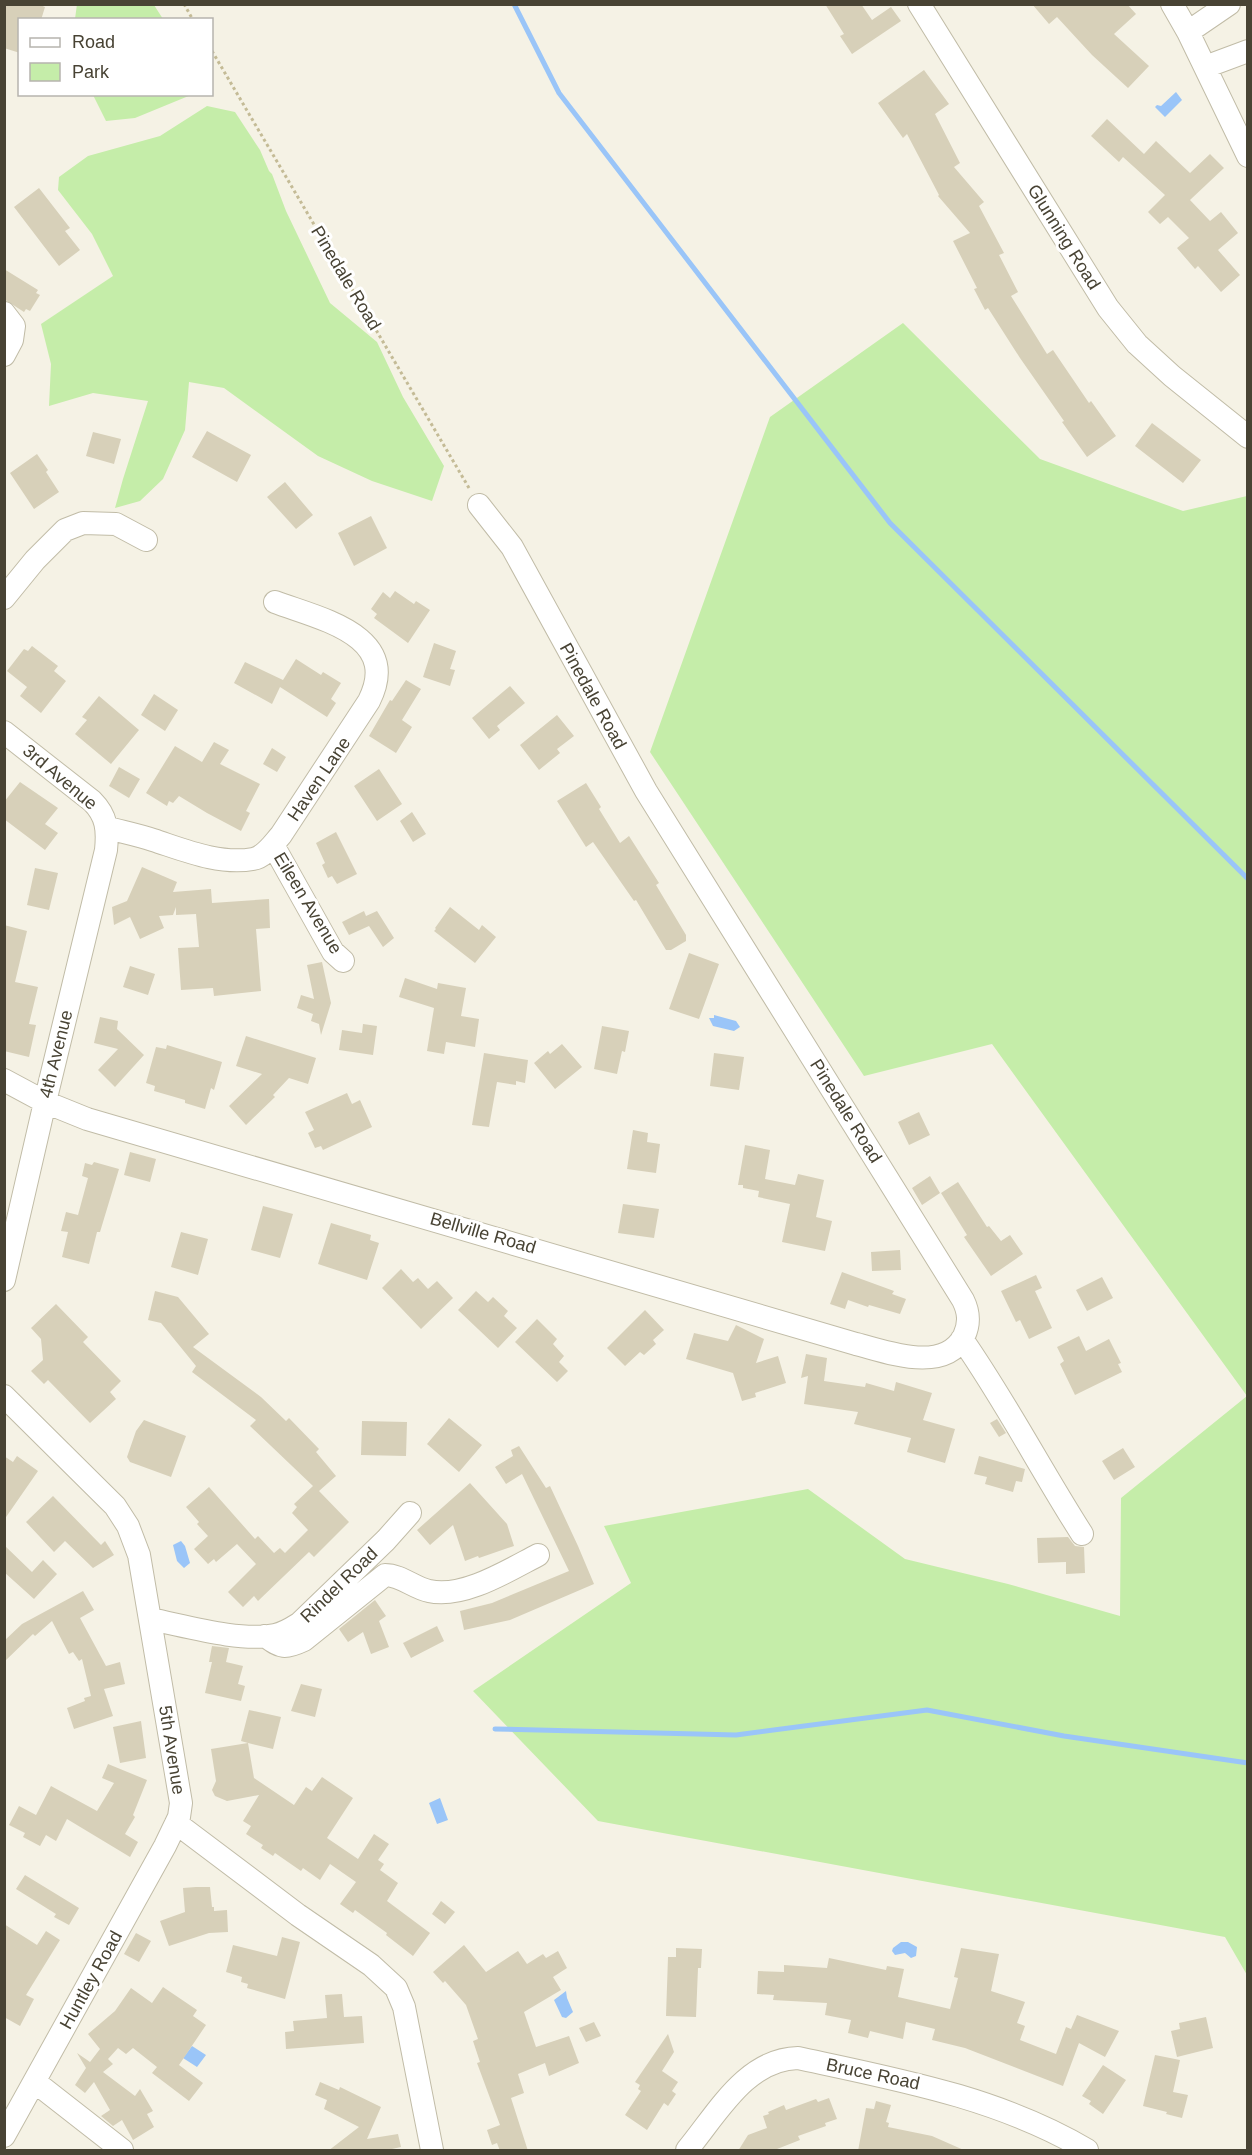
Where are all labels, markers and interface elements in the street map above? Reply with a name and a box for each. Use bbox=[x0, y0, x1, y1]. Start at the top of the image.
legend bbox=[18, 18, 213, 96]
text: Road bbox=[72, 32, 115, 52]
text: Park bbox=[72, 62, 110, 82]
street label: Glunning Road bbox=[1024, 181, 1104, 293]
street label: Pinedale Road bbox=[307, 222, 385, 334]
street label: Pinedale Road bbox=[556, 640, 630, 752]
street label: Haven Lane bbox=[284, 733, 354, 825]
street label: 3rd Avenue bbox=[19, 740, 101, 814]
street label: Eileen Avenue bbox=[270, 849, 346, 957]
street label: 4th Avenue bbox=[35, 1008, 77, 1100]
street label: Pinedale Road bbox=[806, 1056, 886, 1166]
street label: Bellville Road bbox=[428, 1208, 538, 1258]
street label: Rindel Road bbox=[296, 1543, 382, 1627]
street label: 5th Avenue bbox=[155, 1704, 189, 1796]
street label: Huntley Road bbox=[56, 1927, 126, 2033]
street label: Bruce Road bbox=[824, 2054, 922, 2094]

